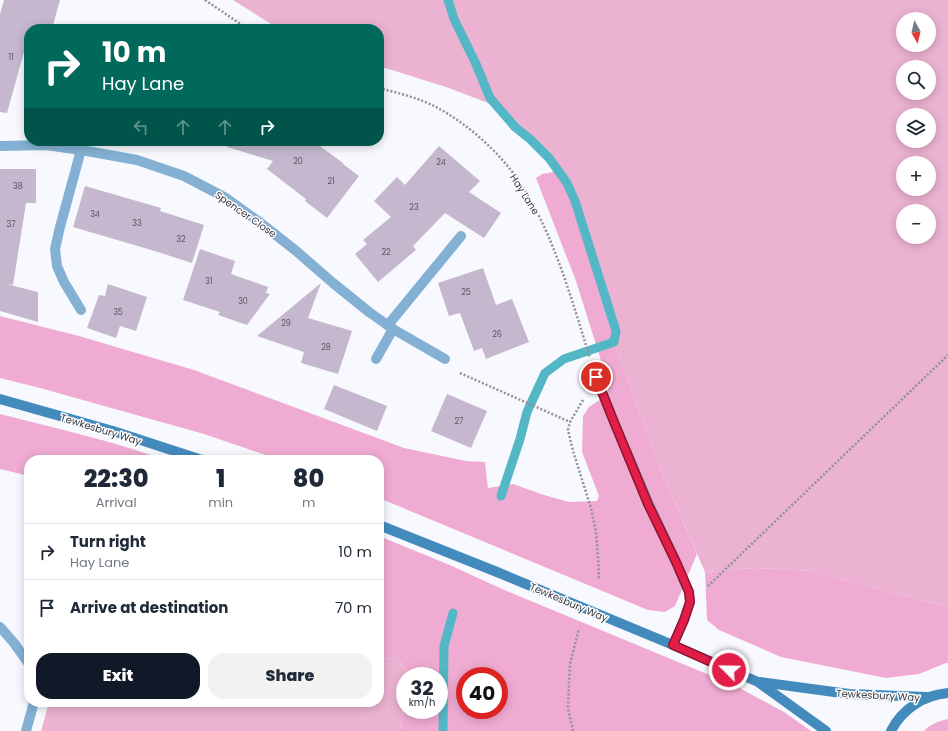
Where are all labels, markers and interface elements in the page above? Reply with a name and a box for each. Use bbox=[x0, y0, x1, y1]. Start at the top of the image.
north arrow bbox=[896, 12, 936, 52]
map controls bbox=[896, 12, 936, 244]
text: 10 m bbox=[102, 33, 166, 72]
icon: right bbox=[36, 40, 88, 92]
house number: 11 bbox=[8, 52, 14, 63]
button: search bbox=[896, 60, 936, 100]
text: Hay Lane bbox=[102, 71, 184, 96]
button: layers bbox=[896, 108, 936, 148]
icon: left bbox=[130, 116, 152, 138]
icon: ahead bbox=[172, 116, 194, 138]
icon: ahead bbox=[214, 116, 236, 138]
icon: right bbox=[256, 116, 278, 138]
house number: 20 bbox=[293, 156, 303, 167]
button: + bbox=[896, 156, 936, 196]
house number: 24 bbox=[436, 157, 446, 168]
street label: Hay Lane bbox=[506, 171, 543, 218]
house number: 21 bbox=[327, 176, 335, 187]
house number: 38 bbox=[13, 181, 23, 192]
street label: Spencer Close bbox=[212, 188, 279, 241]
house number: 23 bbox=[409, 202, 419, 213]
button: − bbox=[896, 204, 936, 244]
house number: 34 bbox=[90, 209, 100, 220]
house number: 33 bbox=[132, 218, 142, 229]
house number: 37 bbox=[6, 219, 16, 230]
house number: 32 bbox=[176, 234, 186, 245]
house number: 22 bbox=[381, 247, 391, 258]
house number: 31 bbox=[205, 276, 213, 287]
house number: 25 bbox=[461, 287, 471, 298]
house number: 30 bbox=[238, 296, 248, 307]
house number: 35 bbox=[113, 307, 123, 318]
house number: 29 bbox=[281, 318, 291, 329]
house number: 26 bbox=[492, 329, 502, 340]
house number: 28 bbox=[321, 342, 331, 353]
pin bbox=[579, 360, 613, 394]
icon: arrive bbox=[585, 366, 607, 388]
street label: Tewkesbury Way bbox=[59, 410, 143, 449]
house number: 27 bbox=[455, 416, 464, 427]
text: 22:30 bbox=[84, 462, 149, 495]
text: 1 bbox=[216, 462, 225, 495]
text: 80 bbox=[293, 462, 324, 495]
text: Arrival bbox=[96, 493, 137, 512]
text: min bbox=[208, 493, 233, 512]
text: m bbox=[302, 493, 315, 512]
text: Turn right bbox=[70, 531, 146, 552]
icon: right bbox=[36, 541, 58, 563]
text: 10 m bbox=[338, 541, 372, 562]
text: Hay Lane bbox=[70, 553, 129, 572]
street label: Tewkesbury Way bbox=[527, 579, 611, 626]
icon: arrive bbox=[36, 597, 58, 619]
text: Arrive at destination bbox=[70, 597, 228, 618]
text: 70 m bbox=[335, 597, 372, 618]
position arrow bbox=[708, 649, 750, 691]
button: Exit bbox=[36, 653, 200, 699]
button: Share bbox=[208, 653, 372, 699]
speed limit sign: 40 bbox=[456, 667, 508, 719]
text: 32 bbox=[410, 674, 434, 702]
street label: Tewkesbury Way bbox=[836, 686, 921, 705]
text: km/h bbox=[409, 695, 435, 710]

